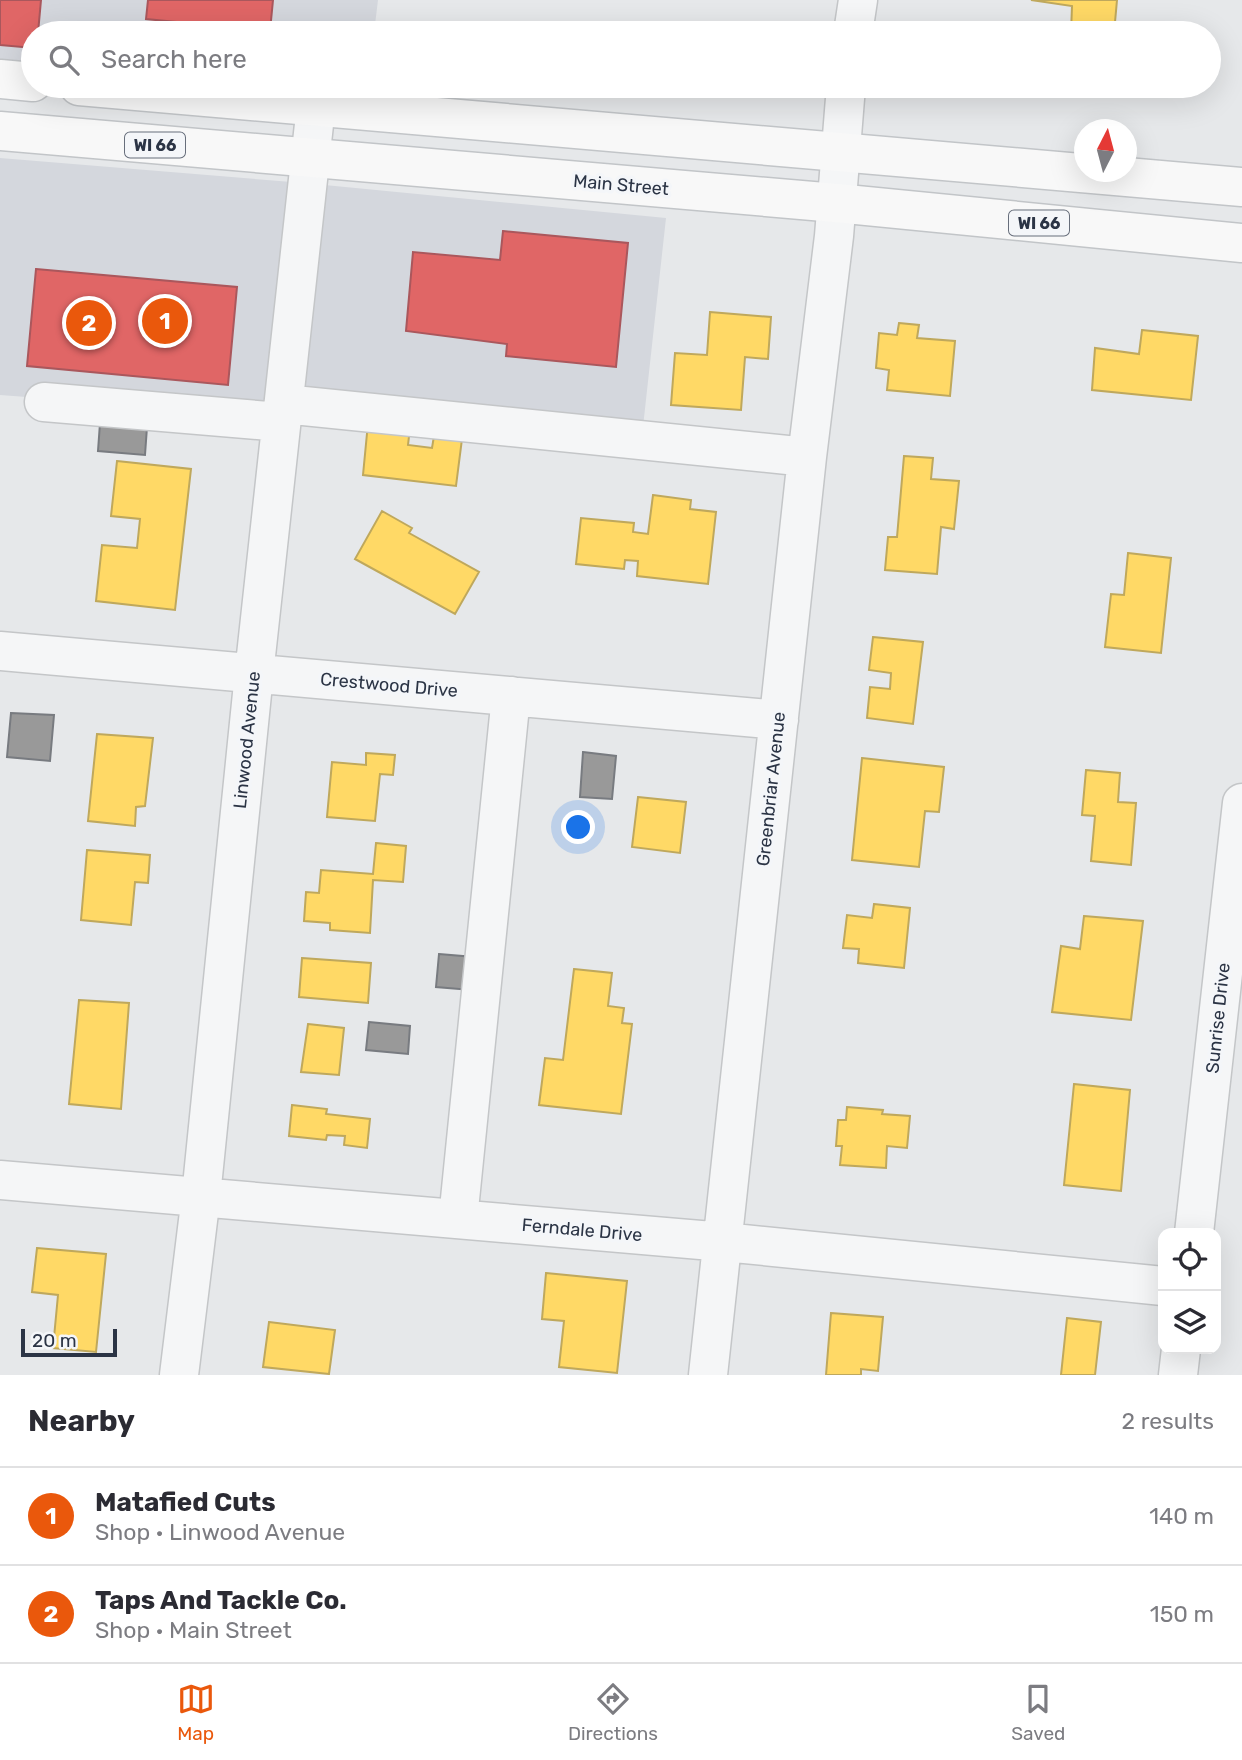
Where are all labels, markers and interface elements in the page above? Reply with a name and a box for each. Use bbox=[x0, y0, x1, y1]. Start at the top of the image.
search box bbox=[21, 21, 1221, 98]
icon: search bbox=[45, 41, 83, 79]
text: Search here bbox=[101, 44, 247, 75]
north arrow bbox=[1074, 119, 1137, 182]
road number: WI 66 bbox=[125, 132, 185, 158]
street label: Main Street bbox=[572, 170, 670, 200]
road number: WI 66 bbox=[1009, 210, 1069, 236]
pin: 1 bbox=[142, 295, 188, 347]
pin: 2 bbox=[66, 297, 112, 349]
street label: Crestwood Drive bbox=[319, 668, 459, 702]
street label: Linwood Avenue bbox=[229, 670, 265, 810]
street label: Greenbriar Avenue bbox=[752, 711, 790, 867]
your location bbox=[561, 810, 595, 844]
street label: Sunrise Drive bbox=[1201, 962, 1235, 1074]
street label: Ferndale Drive bbox=[521, 1214, 643, 1246]
map controls bbox=[1158, 1228, 1221, 1354]
button: locate bbox=[1158, 1228, 1221, 1291]
button: layers bbox=[1158, 1291, 1221, 1354]
scale bar bbox=[21, 1326, 117, 1358]
text: 20 m bbox=[32, 1329, 77, 1352]
text: Nearby bbox=[28, 1403, 135, 1439]
text: 2 results bbox=[1122, 1407, 1214, 1435]
text: Matafied Cuts bbox=[95, 1487, 276, 1518]
text: 1 bbox=[45, 1502, 57, 1530]
text: 140 m bbox=[1149, 1502, 1214, 1530]
text: Shop · Linwood Avenue bbox=[95, 1518, 345, 1546]
text: Taps And Tackle Co. bbox=[95, 1585, 347, 1616]
text: 2 bbox=[44, 1600, 58, 1628]
text: 150 m bbox=[1150, 1600, 1214, 1628]
text: Shop · Main Street bbox=[95, 1616, 292, 1644]
tab: Map bbox=[177, 1680, 215, 1745]
tab: Directions bbox=[568, 1680, 658, 1745]
tab: Saved bbox=[1011, 1680, 1065, 1745]

